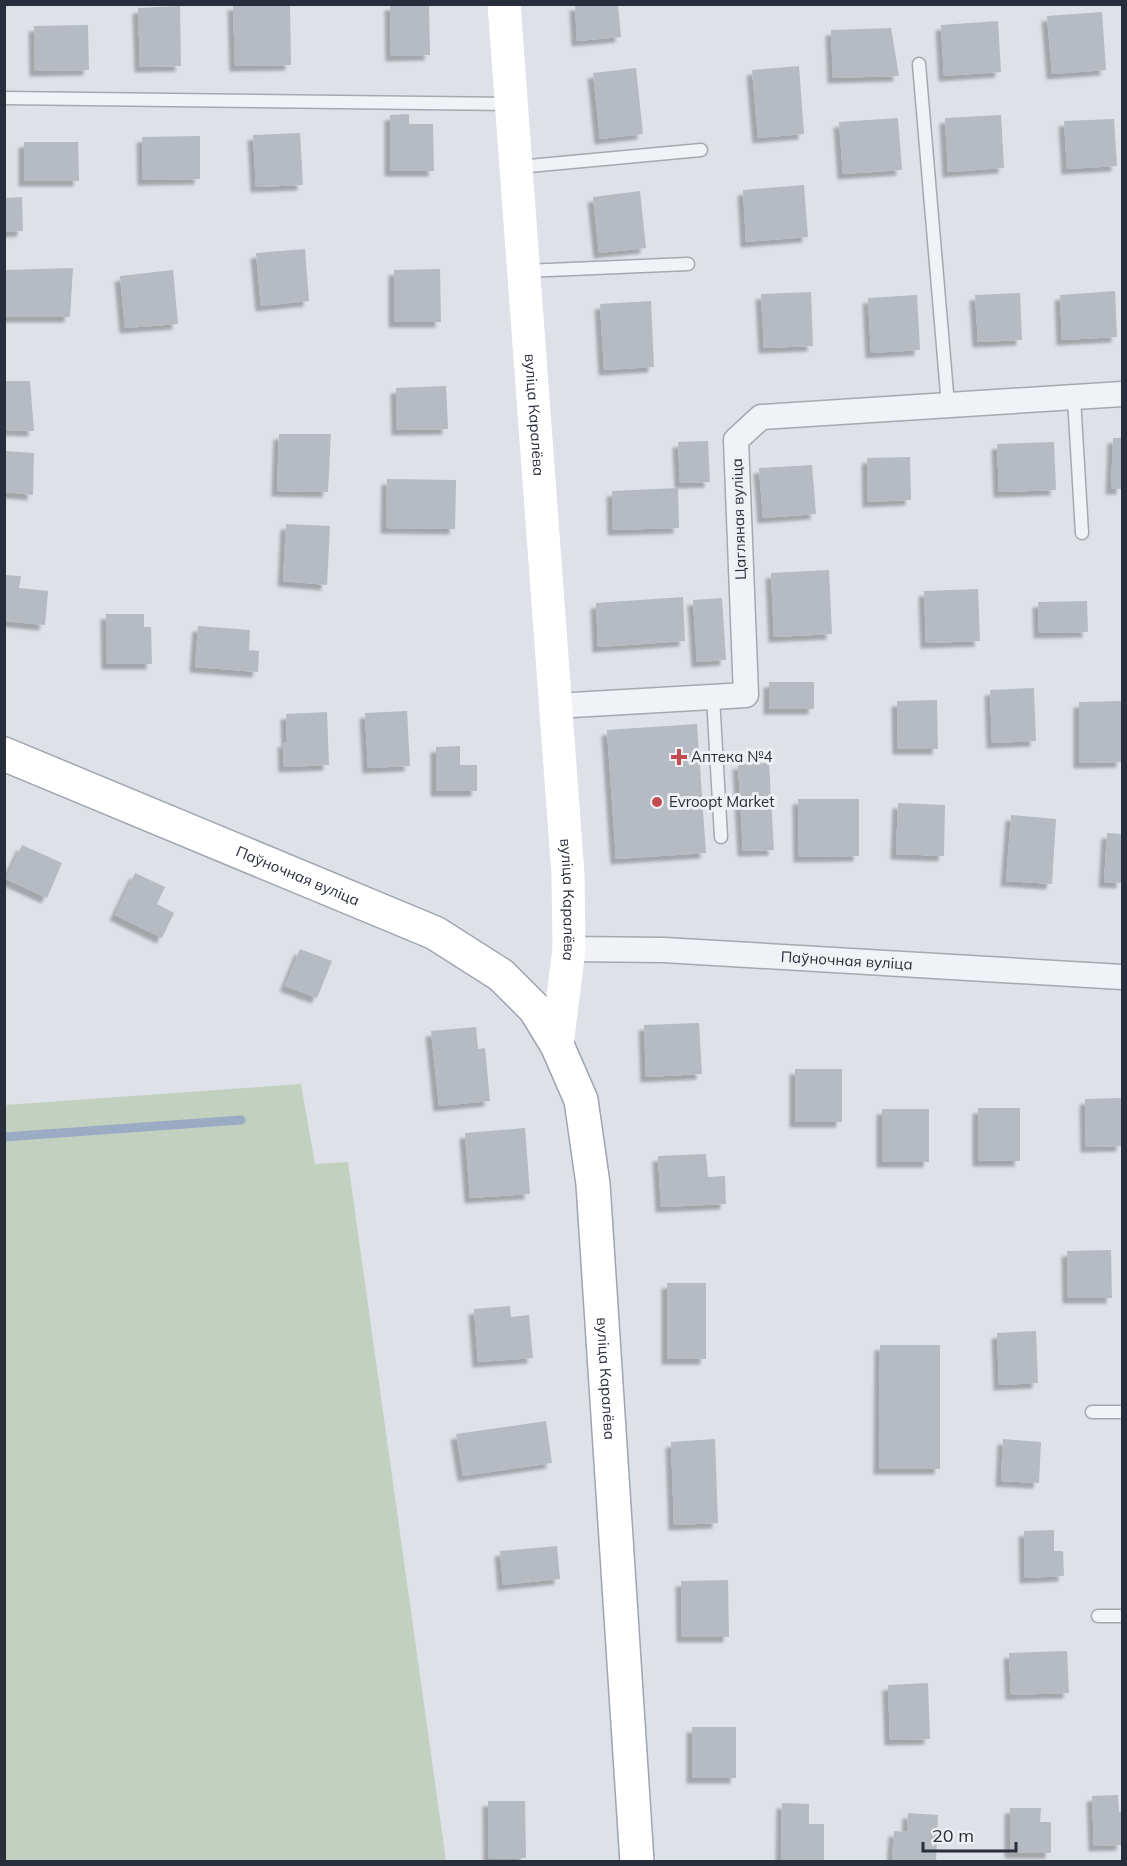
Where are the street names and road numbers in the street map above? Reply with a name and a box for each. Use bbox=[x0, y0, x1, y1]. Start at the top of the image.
street label: вуліца Каралёва bbox=[521, 353, 549, 477]
street label: Цагляная вуліца bbox=[727, 458, 750, 580]
street label: вуліца Каралёва bbox=[556, 838, 579, 962]
street label: Паўночная вуліца bbox=[233, 841, 363, 910]
street label: Паўночная вуліца bbox=[780, 947, 913, 974]
street label: вуліца Каралёва bbox=[593, 1317, 620, 1440]

